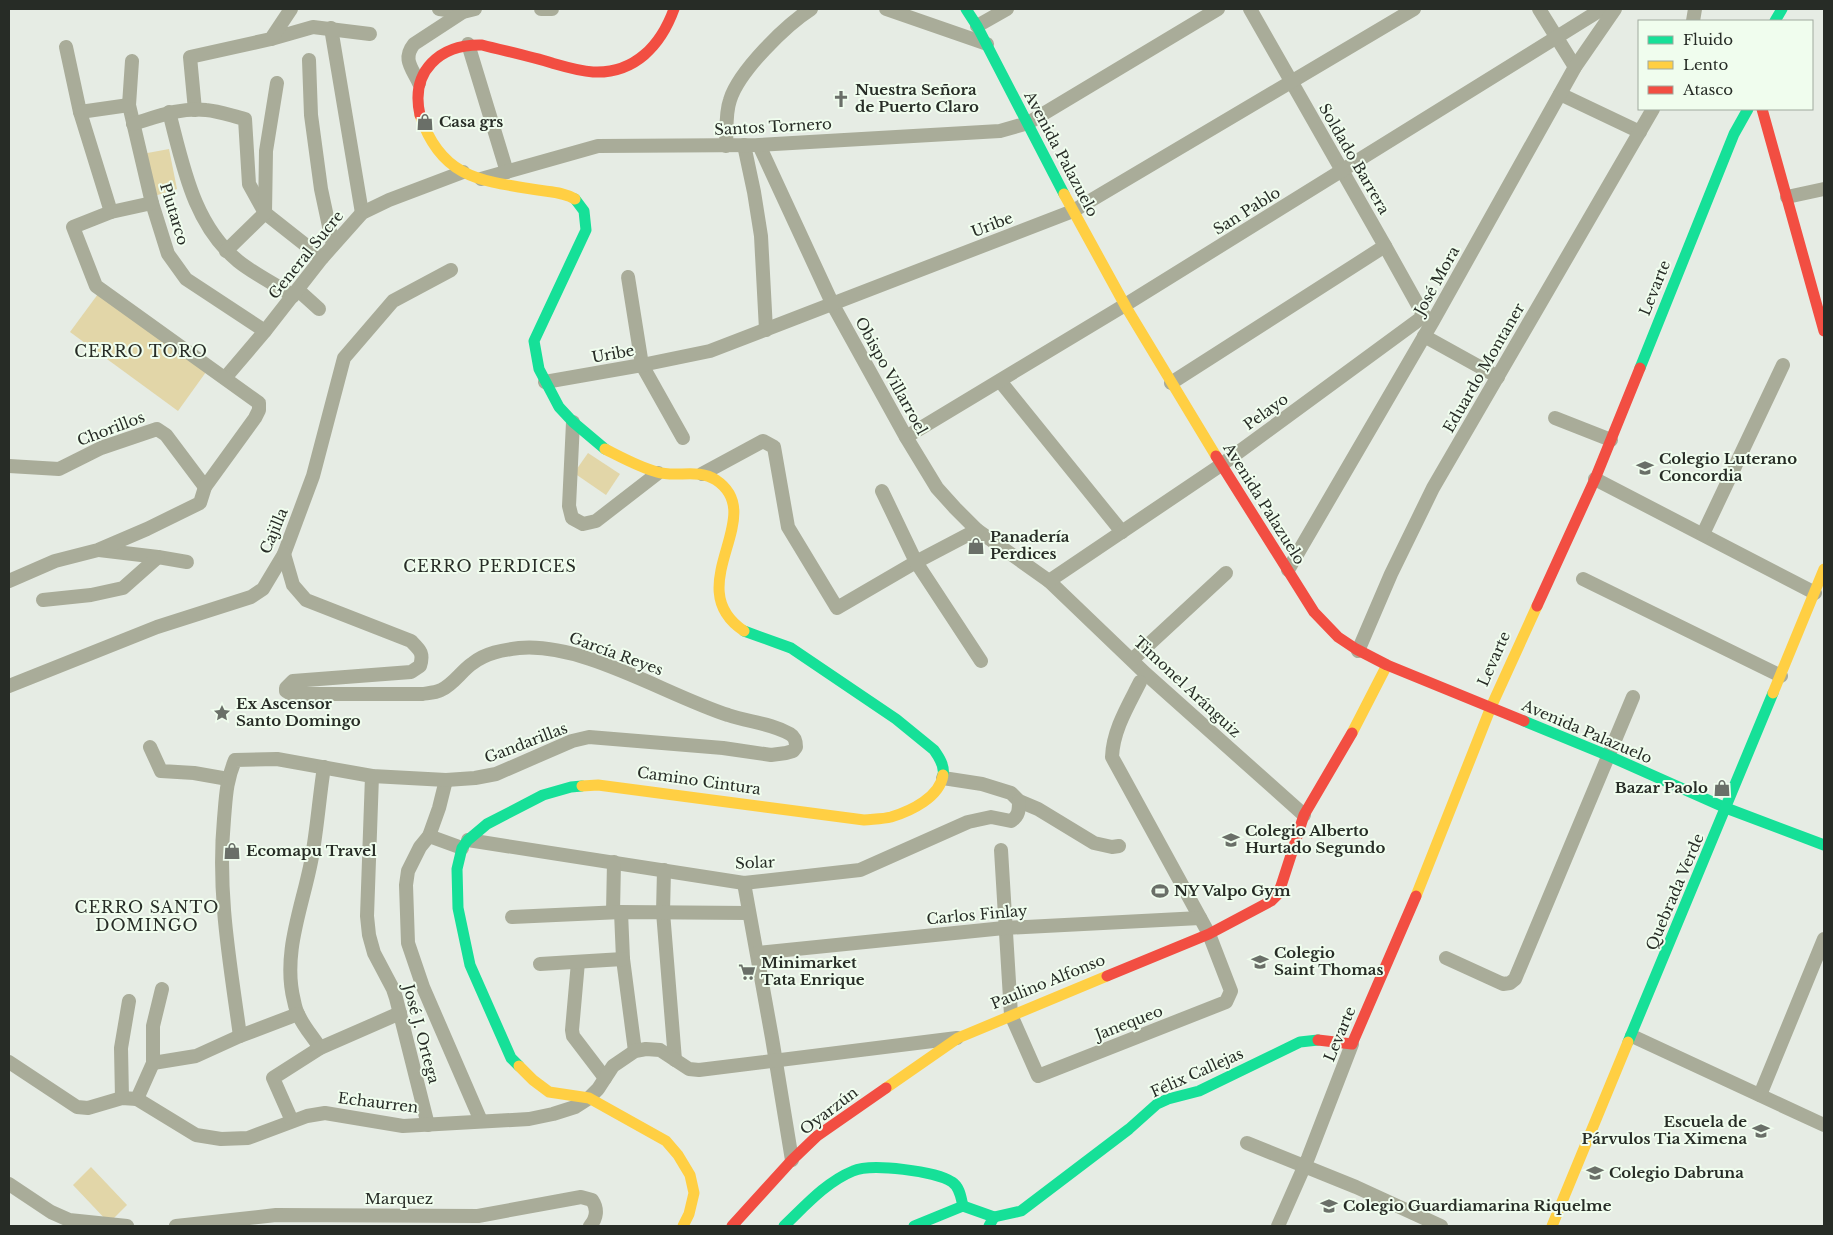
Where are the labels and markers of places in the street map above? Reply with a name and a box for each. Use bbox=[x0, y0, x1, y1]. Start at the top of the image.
place label: Nuestra Señora de Puerto Claro bbox=[855, 80, 979, 116]
church icon: Nuestra Señora de Puerto Claro bbox=[831, 89, 851, 109]
shop icon: Casa grs bbox=[415, 112, 435, 132]
place label: Casa grs bbox=[439, 112, 503, 131]
place label: Colegio Luterano Concordia bbox=[1659, 449, 1797, 485]
school or university icon: Colegio Luterano Concordia bbox=[1635, 458, 1655, 478]
place label: Panadería Perdices bbox=[990, 527, 1070, 563]
shop icon: Panadería Perdices bbox=[966, 536, 986, 556]
place label: Ex Ascensor Santo Domingo bbox=[236, 694, 361, 730]
place icon: Ex Ascensor Santo Domingo bbox=[212, 703, 232, 723]
place label: Bazar Paolo bbox=[1615, 778, 1708, 797]
shop icon: Bazar Paolo bbox=[1712, 778, 1732, 798]
place label: Colegio Alberto Hurtado Segundo bbox=[1245, 821, 1385, 857]
school or university icon: Colegio Alberto Hurtado Segundo bbox=[1221, 830, 1241, 850]
shop icon: Ecomapu Travel bbox=[222, 841, 242, 861]
place label: Ecomapu Travel bbox=[246, 841, 377, 860]
sports icon: NY Valpo Gym bbox=[1150, 881, 1170, 901]
place label: NY Valpo Gym bbox=[1174, 881, 1291, 900]
place label: Colegio Saint Thomas bbox=[1274, 943, 1383, 979]
school or university icon: Colegio Saint Thomas bbox=[1250, 952, 1270, 972]
place label: Minimarket Tata Enrique bbox=[761, 953, 865, 989]
supermarket icon: Minimarket Tata Enrique bbox=[737, 962, 757, 982]
place label: Escuela de Párvulos Tia Ximena bbox=[1582, 1112, 1747, 1148]
school or university icon: Escuela de Párvulos Tia Ximena bbox=[1751, 1121, 1771, 1141]
school or university icon: Colegio Dabruna bbox=[1585, 1163, 1605, 1183]
place label: Colegio Dabruna bbox=[1609, 1163, 1744, 1182]
school or university icon: Colegio Guardiamarina Riquelme bbox=[1319, 1196, 1339, 1216]
place label: Colegio Guardiamarina Riquelme bbox=[1343, 1196, 1612, 1215]

